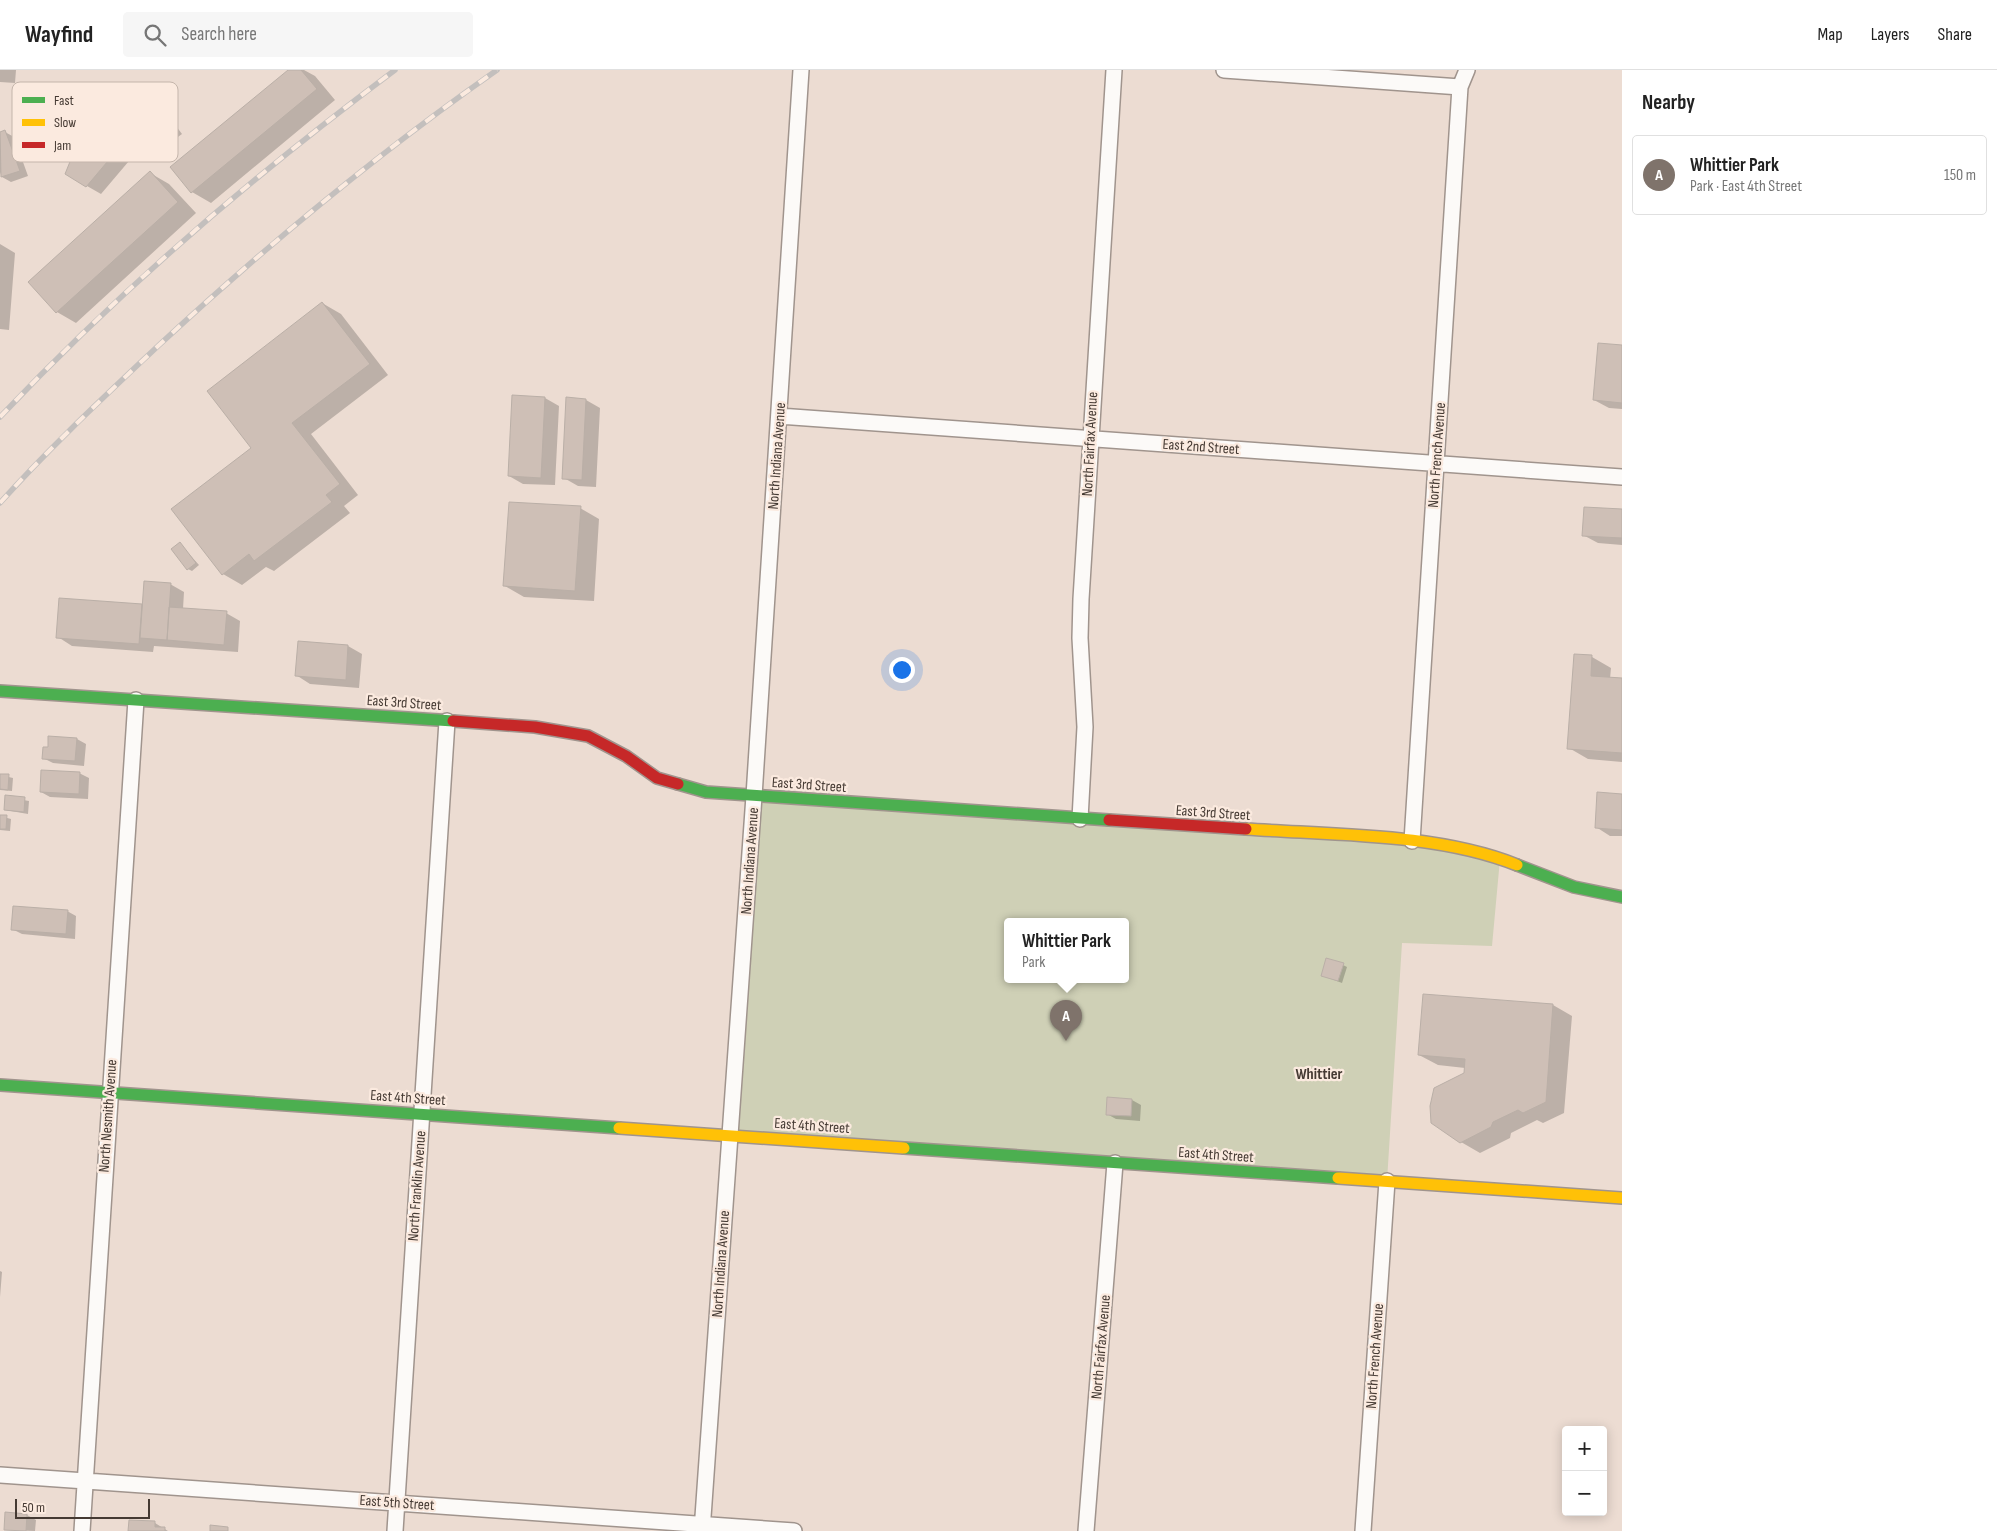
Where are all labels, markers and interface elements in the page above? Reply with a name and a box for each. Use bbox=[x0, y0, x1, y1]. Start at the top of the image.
search box bbox=[123, 12, 473, 57]
text: Wayfind bbox=[25, 20, 93, 49]
icon: search bbox=[141, 21, 169, 49]
text: Search here bbox=[181, 23, 257, 46]
text: Map bbox=[1818, 24, 1843, 45]
text: Layers bbox=[1871, 24, 1910, 45]
text: Share bbox=[1938, 24, 1972, 45]
legend bbox=[12, 82, 178, 162]
text: Nearby bbox=[1642, 90, 1695, 115]
text: Fast bbox=[54, 92, 74, 109]
text: Slow bbox=[54, 114, 76, 131]
text: Jam bbox=[53, 137, 71, 154]
text: Whittier Park bbox=[1690, 154, 1779, 177]
text: A bbox=[1655, 166, 1663, 185]
text: 150 m bbox=[1944, 166, 1976, 185]
text: Park · East 4th Street bbox=[1690, 177, 1802, 196]
street label: North Fairfax Avenue bbox=[1078, 391, 1102, 497]
street label: North Indiana Avenue bbox=[764, 402, 790, 510]
street label: North French Avenue bbox=[1424, 402, 1450, 508]
street label: East 2nd Street bbox=[1162, 435, 1240, 459]
your location bbox=[889, 657, 915, 683]
street label: East 3rd Street bbox=[366, 691, 442, 715]
street label: East 3rd Street bbox=[771, 773, 847, 797]
street label: East 3rd Street bbox=[1175, 801, 1251, 825]
street label: North Indiana Avenue bbox=[737, 807, 763, 915]
popup bbox=[1004, 918, 1129, 983]
text: Whittier Park bbox=[1022, 930, 1111, 953]
text: Park bbox=[1022, 953, 1045, 972]
pin: A bbox=[1050, 1000, 1082, 1041]
street label: North Nesmith Avenue bbox=[95, 1059, 121, 1173]
district label: Whittier bbox=[1295, 1065, 1343, 1084]
street label: East 4th Street bbox=[370, 1086, 447, 1110]
street label: East 4th Street bbox=[774, 1114, 851, 1138]
street label: North Franklin Avenue bbox=[404, 1130, 430, 1242]
street label: East 4th Street bbox=[1178, 1143, 1255, 1167]
street label: North Indiana Avenue bbox=[708, 1210, 734, 1318]
street label: North Fairfax Avenue bbox=[1087, 1294, 1115, 1400]
street label: North French Avenue bbox=[1362, 1303, 1388, 1409]
map controls bbox=[1562, 1426, 1607, 1516]
button: + bbox=[1562, 1426, 1607, 1471]
button: − bbox=[1562, 1471, 1607, 1516]
street label: East 5th Street bbox=[359, 1491, 436, 1515]
scale bar bbox=[15, 1496, 150, 1519]
text: 50 m bbox=[22, 1499, 45, 1516]

